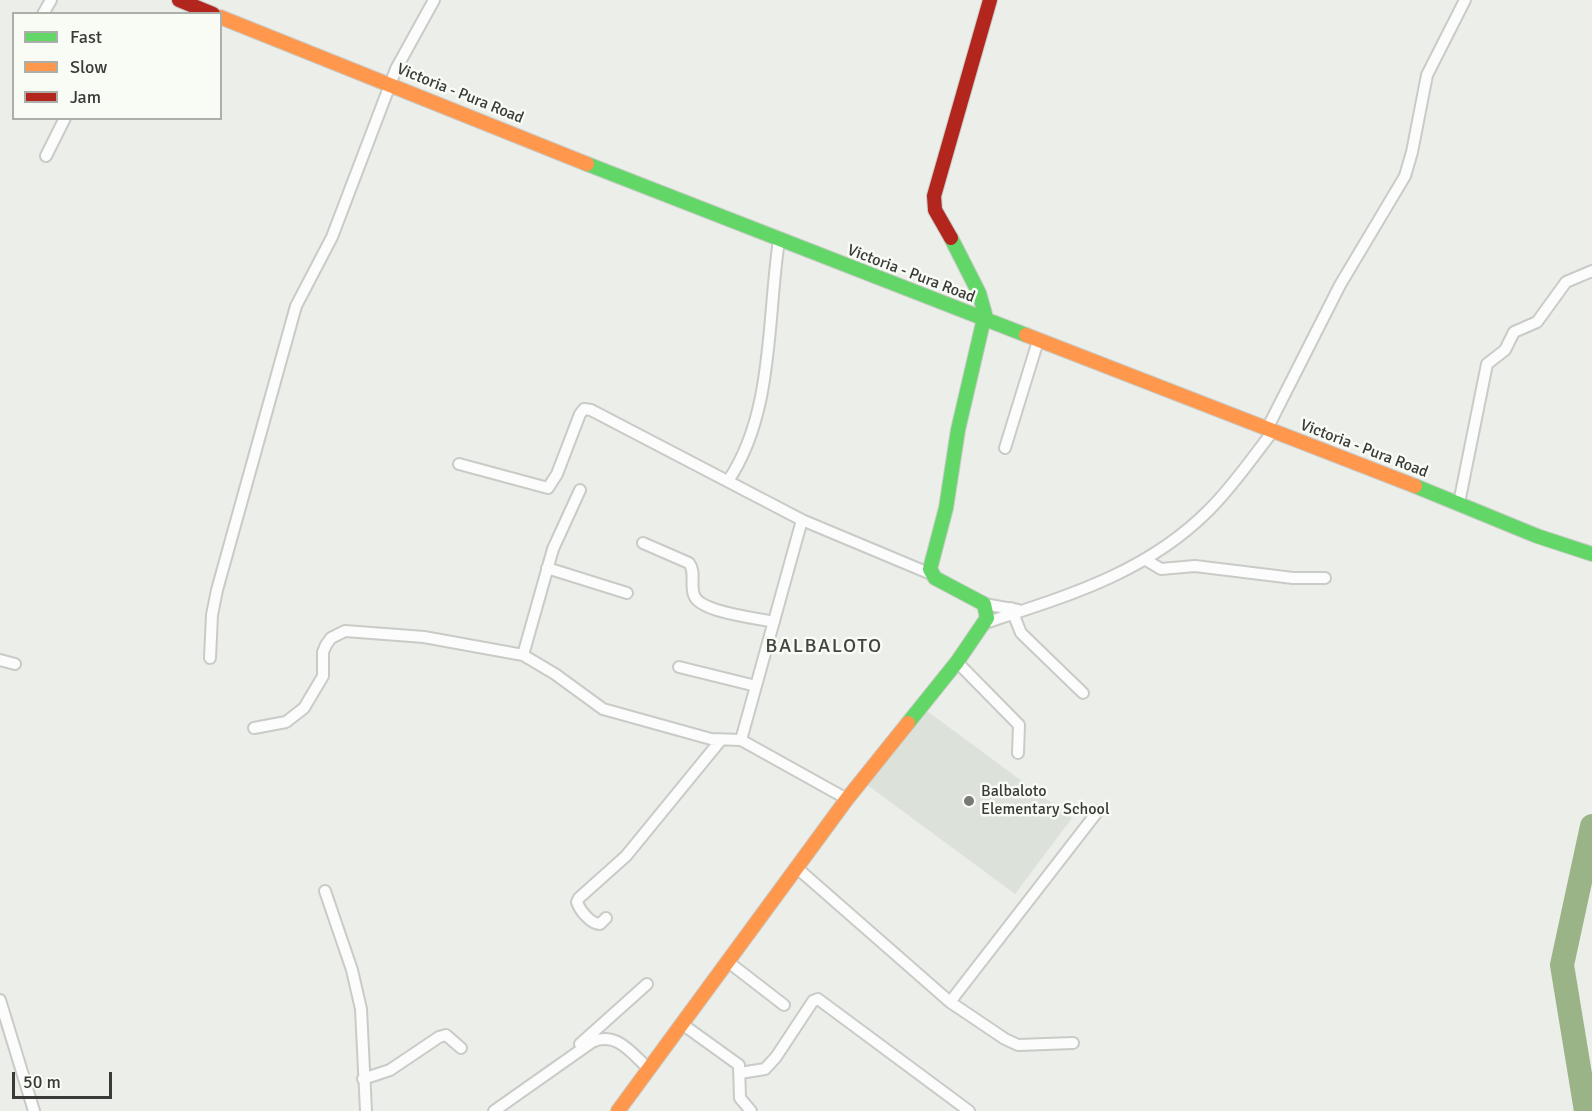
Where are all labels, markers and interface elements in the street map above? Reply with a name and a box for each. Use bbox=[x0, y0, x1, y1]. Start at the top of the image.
legend bbox=[12, 12, 222, 120]
text: Fast bbox=[70, 26, 102, 48]
text: Slow bbox=[70, 56, 107, 78]
street label: Victoria - Pura Road bbox=[394, 60, 526, 128]
text: Jam bbox=[70, 86, 101, 108]
street label: Victoria - Pura Road bbox=[844, 241, 978, 307]
street label: Victoria - Pura Road bbox=[1297, 416, 1431, 482]
district label: BALBALOTO bbox=[765, 635, 883, 659]
place label: Balbaloto Elementary School bbox=[981, 782, 1110, 820]
marker: Balbaloto Elementary School bbox=[962, 794, 976, 808]
scale bar bbox=[15, 1060, 116, 1098]
text: 50 m bbox=[23, 1071, 61, 1093]

